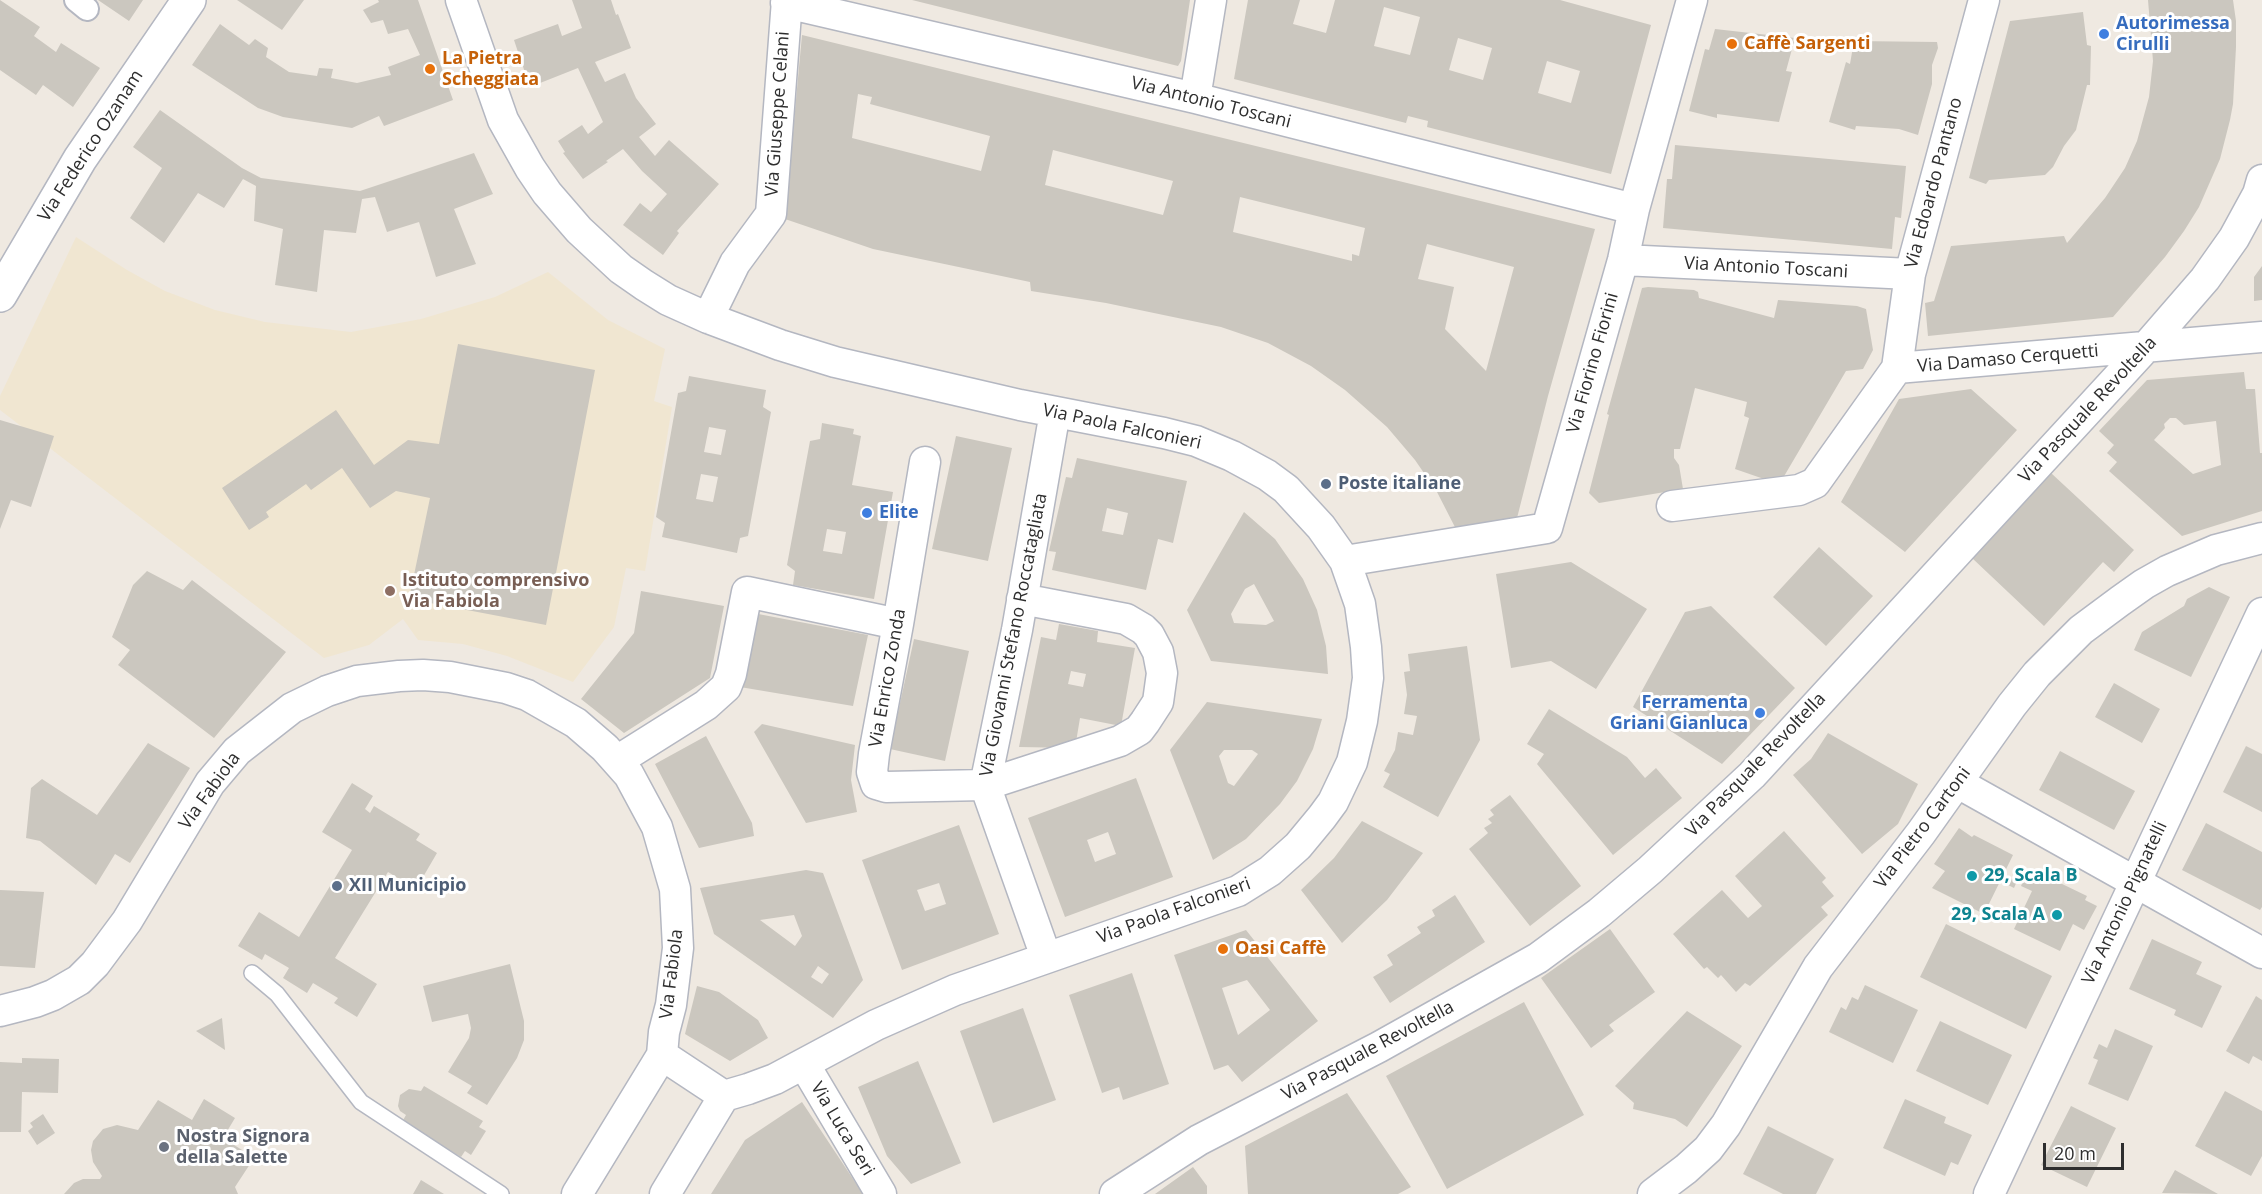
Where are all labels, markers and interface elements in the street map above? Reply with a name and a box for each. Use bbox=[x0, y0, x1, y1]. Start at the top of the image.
place label: Autorimessa Cirulli bbox=[2116, 13, 2230, 56]
marker: Autorimessa Cirulli bbox=[2097, 27, 2111, 41]
street label: Via Giuseppe Celani bbox=[761, 31, 795, 197]
place label: Caffè Sargenti bbox=[1744, 33, 1870, 55]
marker: Caffè Sargenti bbox=[1725, 37, 1739, 51]
place label: La Pietra Scheggiata bbox=[442, 48, 539, 90]
marker: La Pietra Scheggiata bbox=[423, 62, 437, 76]
street label: Via Federico Ozanam bbox=[34, 66, 148, 226]
street label: Via Antonio Toscani bbox=[1129, 73, 1293, 133]
street label: Via Edoardo Pantano bbox=[1901, 95, 1967, 271]
street label: Via Antonio Toscani bbox=[1683, 253, 1849, 283]
street label: Via Fiorino Fiorini bbox=[1563, 290, 1623, 436]
street label: Via Pasquale Revoltella bbox=[2015, 332, 2161, 488]
street label: Via Damaso Cerquetti bbox=[1916, 340, 2100, 378]
street label: Via Paola Falconieri bbox=[1041, 400, 1203, 454]
place label: Poste italiane bbox=[1338, 473, 1461, 495]
marker: Poste italiane bbox=[1319, 477, 1333, 491]
street label: Via Giovanni Stefano Roccatagliata bbox=[976, 491, 1052, 779]
place label: Elite bbox=[879, 502, 919, 524]
marker: Elite bbox=[860, 506, 874, 520]
place label: Istituto comprensivo Via Fabiola bbox=[402, 570, 589, 612]
marker: Istituto comprensivo Via Fabiola bbox=[383, 584, 397, 598]
street label: Via Enrico Zonda bbox=[865, 607, 911, 749]
street label: Via Pasquale Revoltella bbox=[1682, 688, 1830, 842]
place label: Ferramenta Griani Gianluca bbox=[1610, 692, 1748, 734]
marker: Ferramenta Griani Gianluca bbox=[1753, 706, 1767, 720]
street label: Via Fabiola bbox=[175, 748, 245, 834]
street label: Via Pietro Cartoni bbox=[1870, 763, 1976, 893]
street label: Via Antonio Pignatelli bbox=[2078, 818, 2172, 988]
place label: 29, Scala B bbox=[1984, 865, 2078, 887]
marker: 29, Scala B bbox=[1965, 869, 1979, 883]
street label: Via Paola Falconieri bbox=[1094, 873, 1254, 949]
place label: XII Municipio bbox=[349, 875, 467, 897]
marker: XII Municipio bbox=[330, 879, 344, 893]
place label: 29, Scala A bbox=[1951, 904, 2045, 926]
marker: 29, Scala A bbox=[2050, 908, 2064, 922]
street label: Via Fabiola bbox=[656, 928, 688, 1020]
place label: Oasi Caffè bbox=[1235, 938, 1326, 960]
marker: Oasi Caffè bbox=[1216, 942, 1230, 956]
street label: Via Pasquale Revoltella bbox=[1278, 996, 1458, 1106]
street label: Via Luca Seri bbox=[806, 1078, 878, 1180]
place label: Nostra Signora della Salette bbox=[176, 1126, 310, 1168]
scale bar bbox=[2046, 1131, 2127, 1169]
marker: Nostra Signora della Salette bbox=[157, 1140, 171, 1154]
text: 20 m bbox=[2054, 1141, 2096, 1165]

